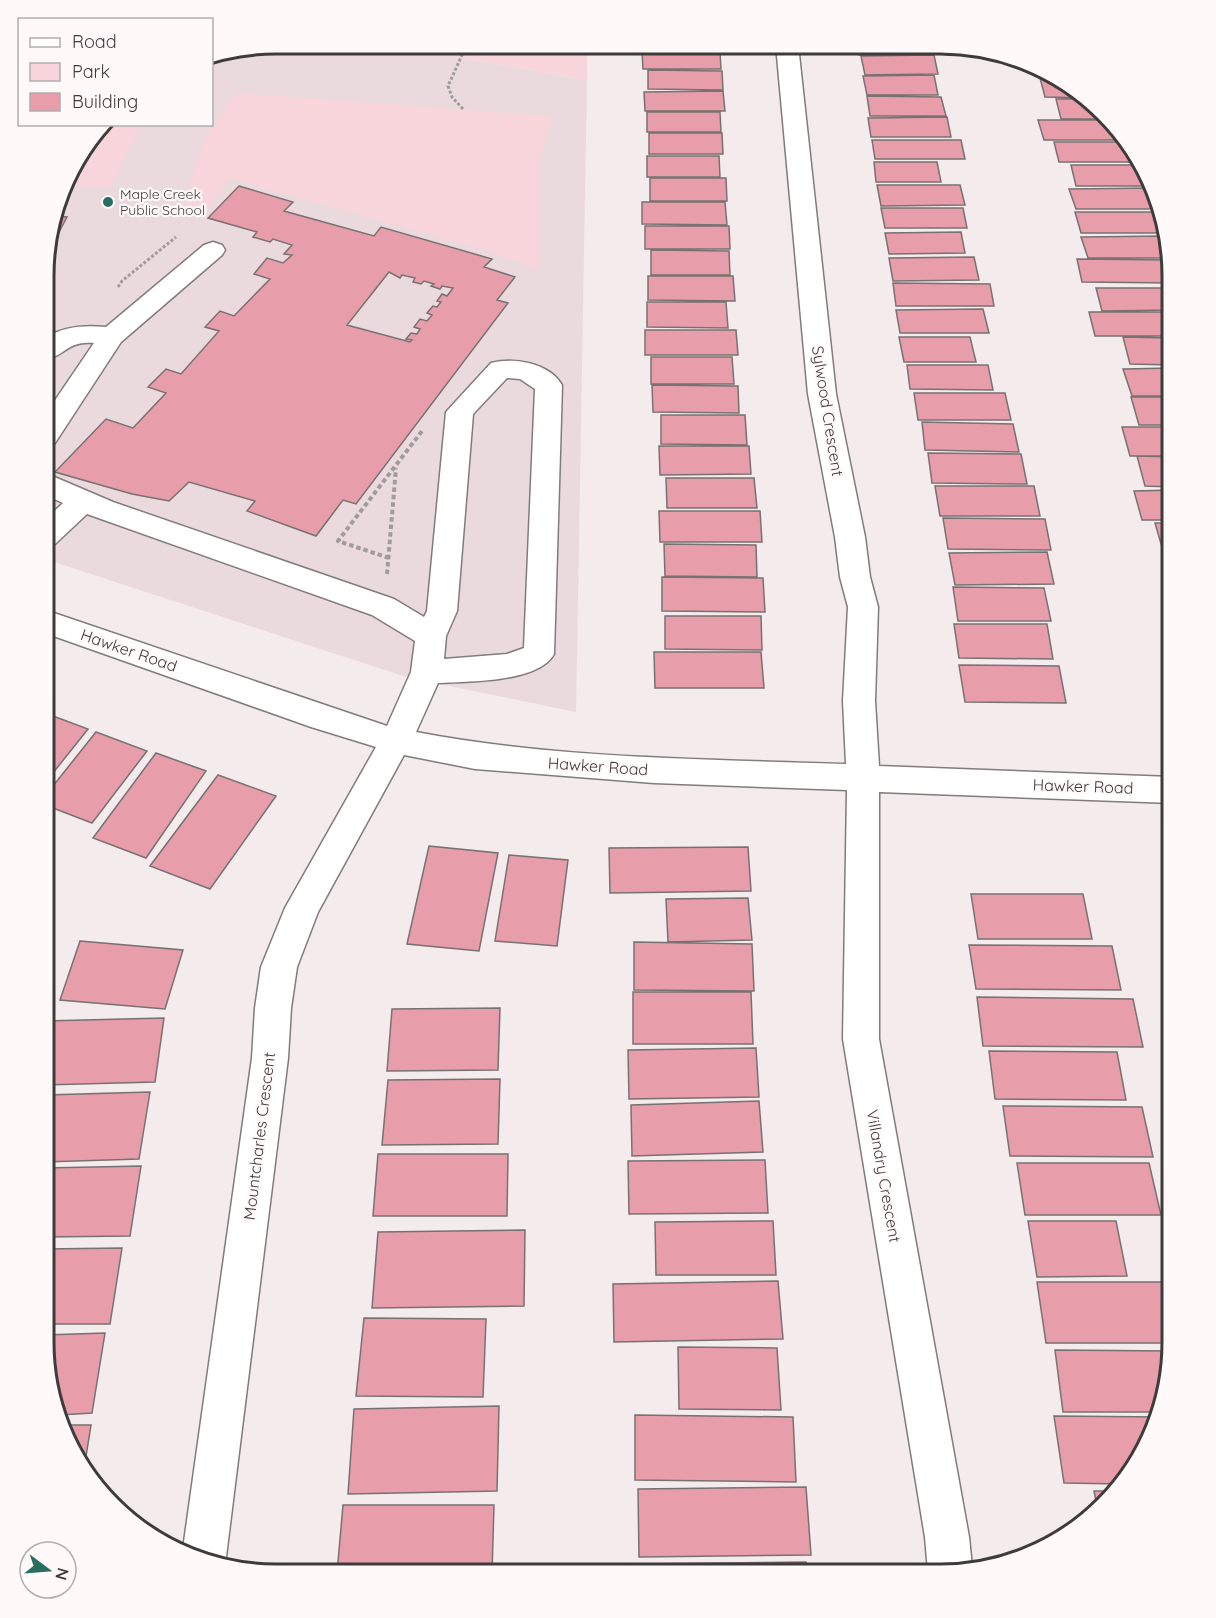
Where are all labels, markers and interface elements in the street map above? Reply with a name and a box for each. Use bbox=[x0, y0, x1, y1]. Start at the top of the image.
legend bbox=[18, 18, 213, 126]
text: Road bbox=[72, 30, 117, 53]
text: Park bbox=[72, 60, 110, 83]
text: Building bbox=[72, 90, 138, 113]
place label: Maple Creek Public School bbox=[120, 185, 205, 219]
marker: Maple Creek Public School bbox=[101, 195, 115, 209]
street label: Sylwood Crescent bbox=[808, 344, 848, 478]
street label: Hawker Road bbox=[78, 624, 180, 676]
street label: Hawker Road bbox=[547, 753, 649, 779]
street label: Hawker Road bbox=[1032, 774, 1134, 798]
street label: Mountcharles Crescent bbox=[239, 1051, 279, 1221]
street label: Villandry Crescent bbox=[862, 1108, 906, 1244]
north arrow bbox=[18, 1540, 78, 1600]
text: N bbox=[51, 1566, 74, 1583]

